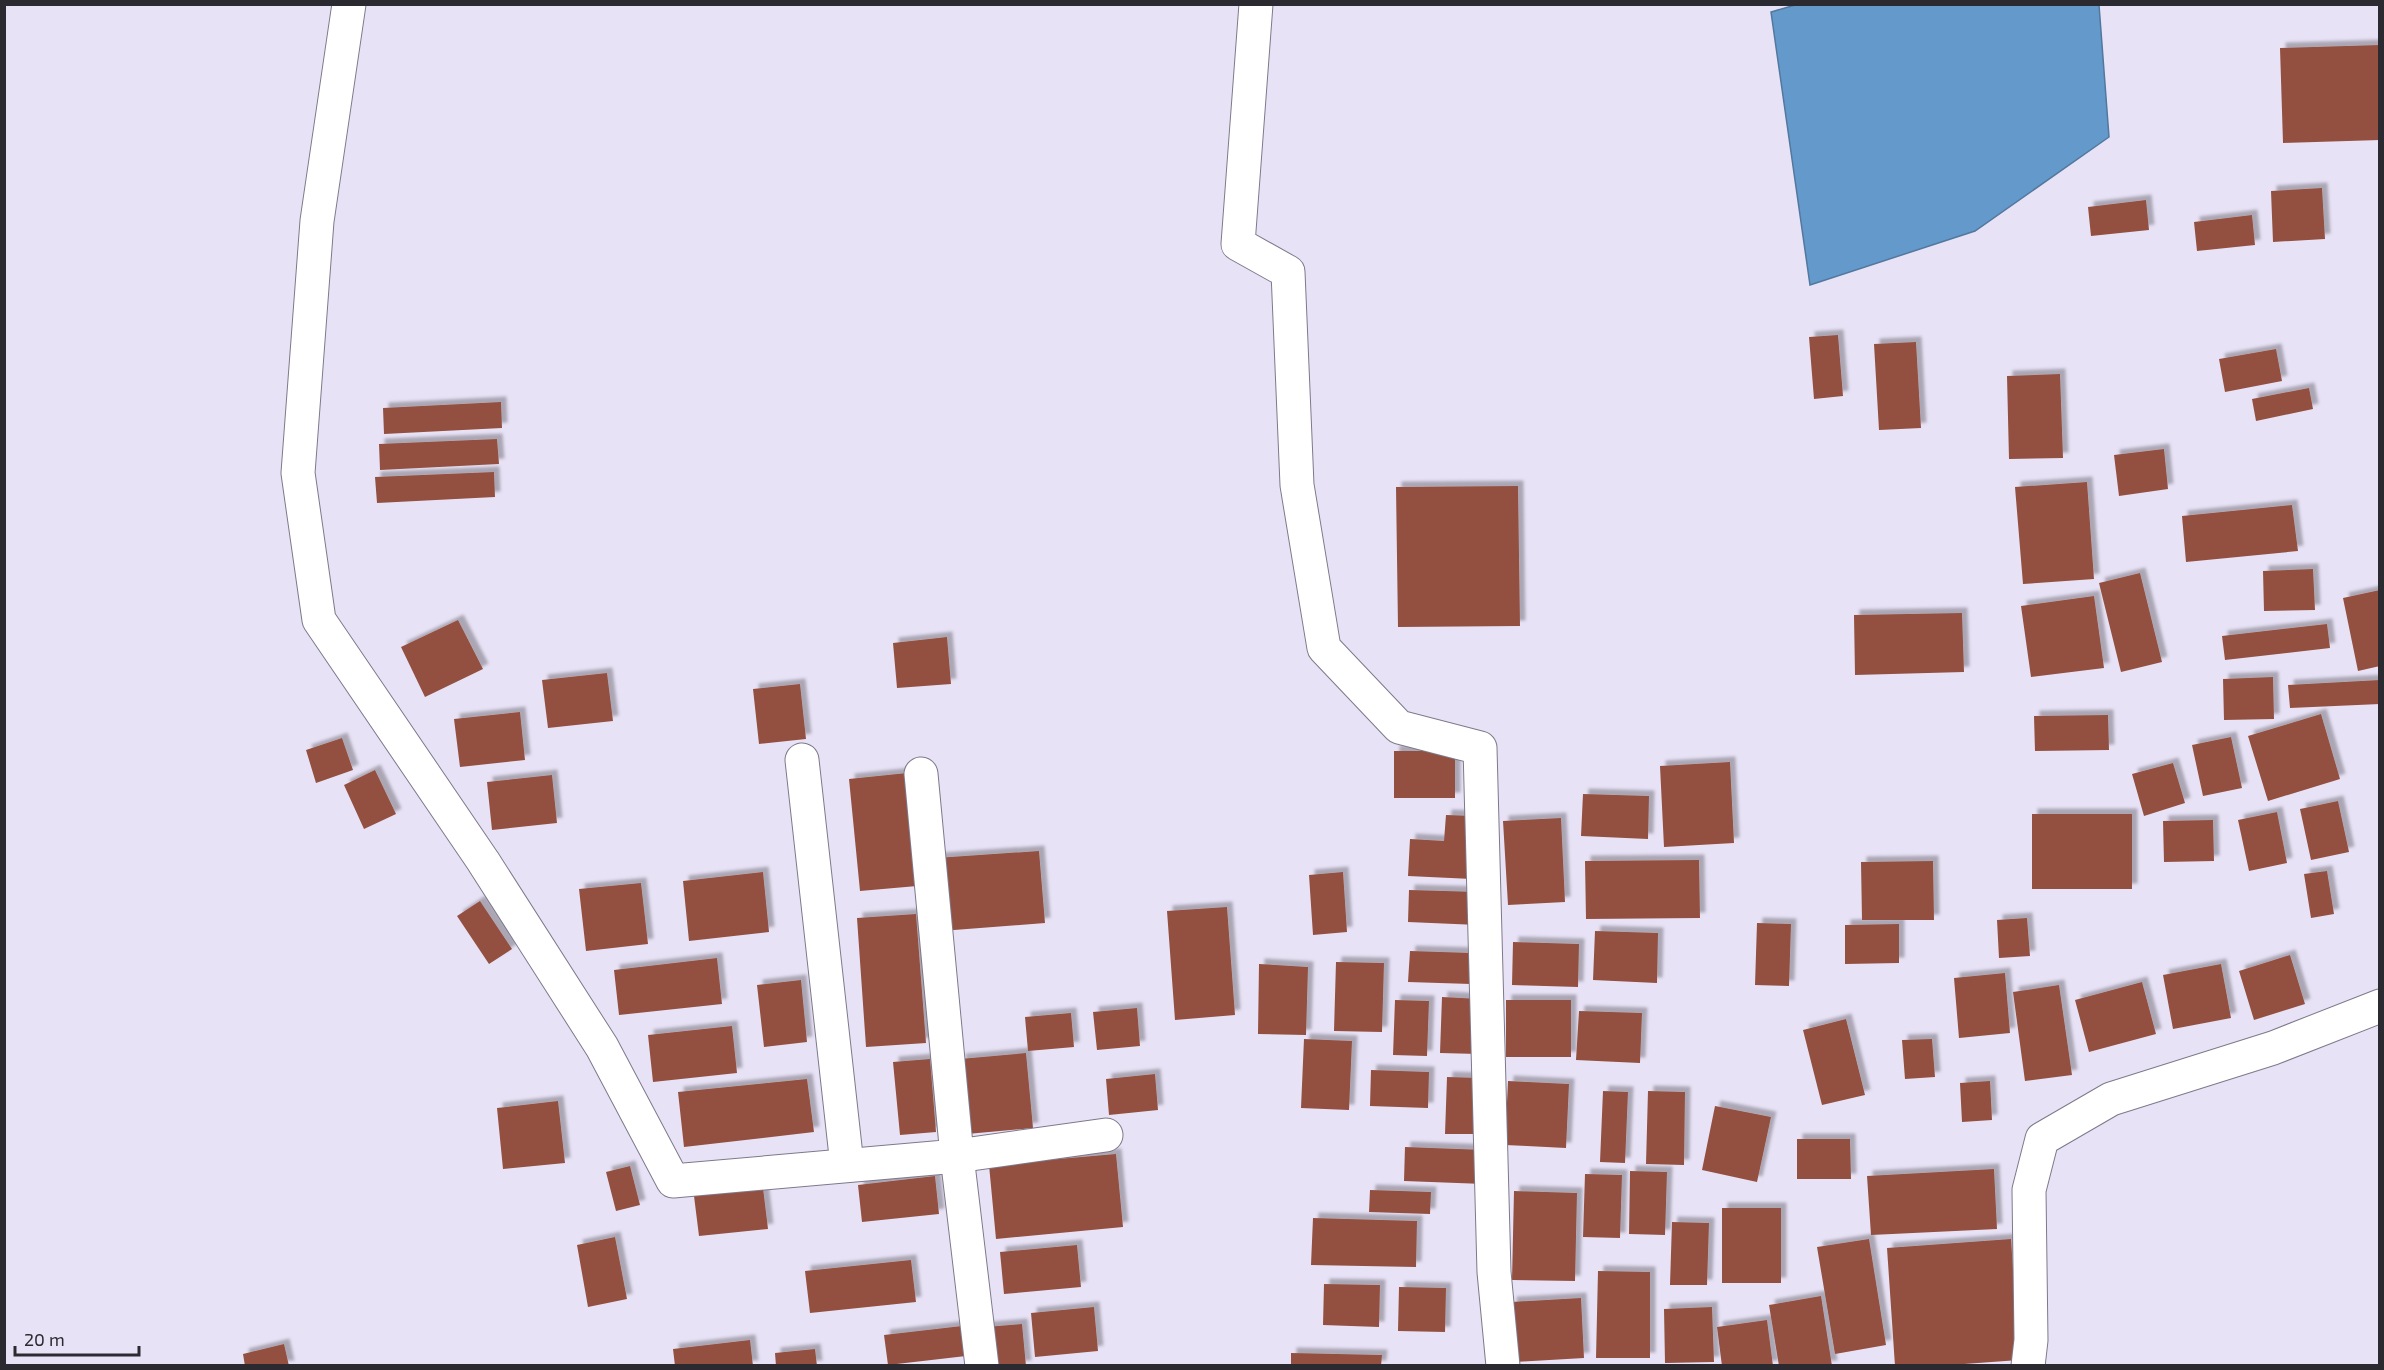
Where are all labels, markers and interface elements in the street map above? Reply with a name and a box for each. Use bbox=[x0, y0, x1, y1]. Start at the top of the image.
scale bar bbox=[15, 1319, 140, 1357]
text: 20 m bbox=[24, 1328, 65, 1350]

